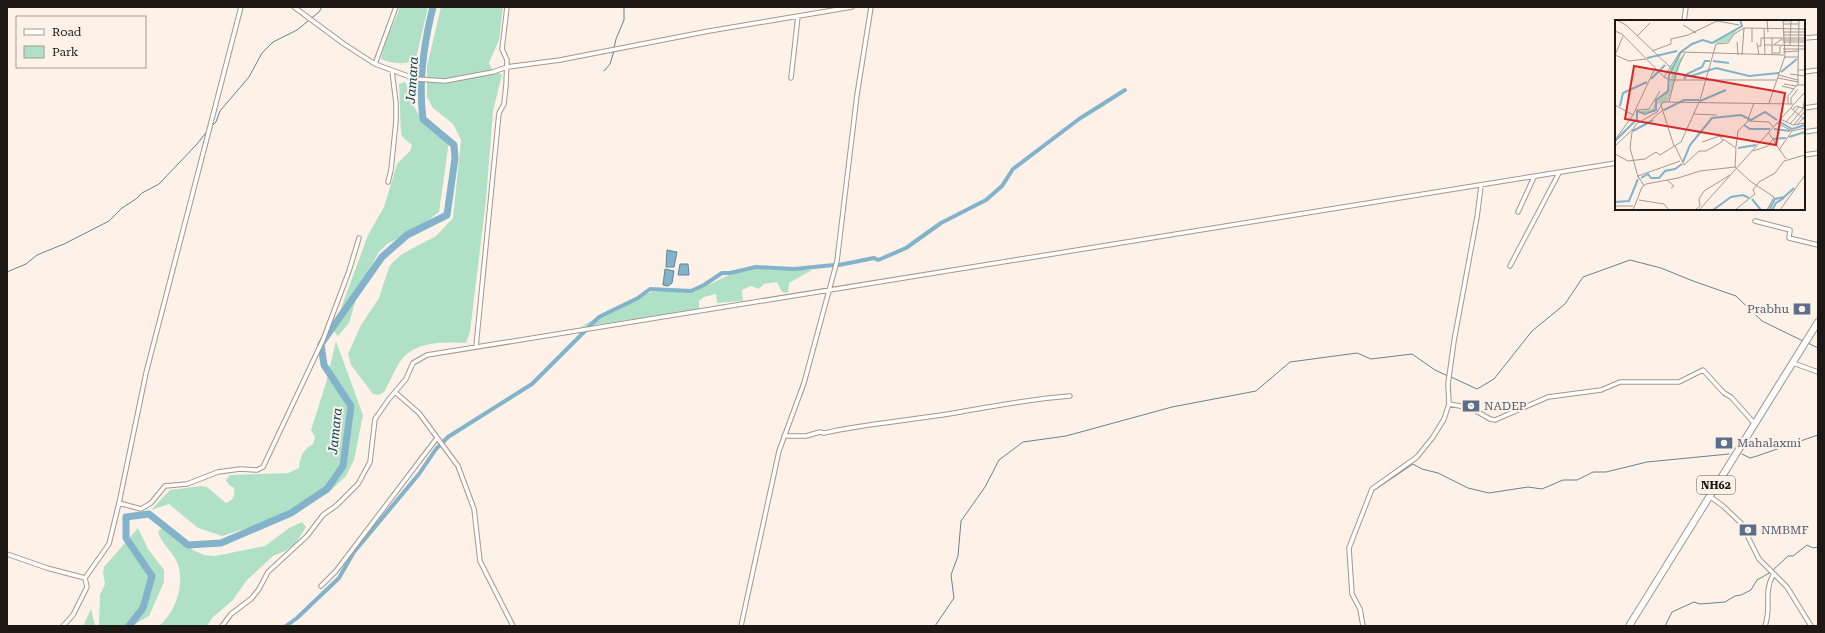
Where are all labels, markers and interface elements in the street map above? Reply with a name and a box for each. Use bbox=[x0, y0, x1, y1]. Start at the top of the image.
legend bbox=[16, 16, 146, 68]
inset map bbox=[1615, 20, 1805, 210]
text: Road bbox=[52, 25, 82, 39]
text: Park bbox=[52, 45, 79, 59]
water label: Jamara bbox=[403, 56, 421, 105]
bank icon: Prabhu bbox=[1792, 299, 1812, 319]
place label: Prabhu bbox=[1747, 302, 1790, 316]
bank icon: NADEP bbox=[1461, 396, 1481, 416]
place label: NADEP bbox=[1484, 399, 1527, 413]
water label: Jamara bbox=[325, 407, 345, 456]
bank icon: Mahalaxmi bbox=[1714, 433, 1734, 453]
place label: Mahalaxmi bbox=[1737, 436, 1801, 450]
road number: NH62 bbox=[1697, 476, 1735, 494]
bank icon: NMBMF bbox=[1738, 520, 1758, 540]
place label: NMBMF bbox=[1761, 523, 1809, 537]

